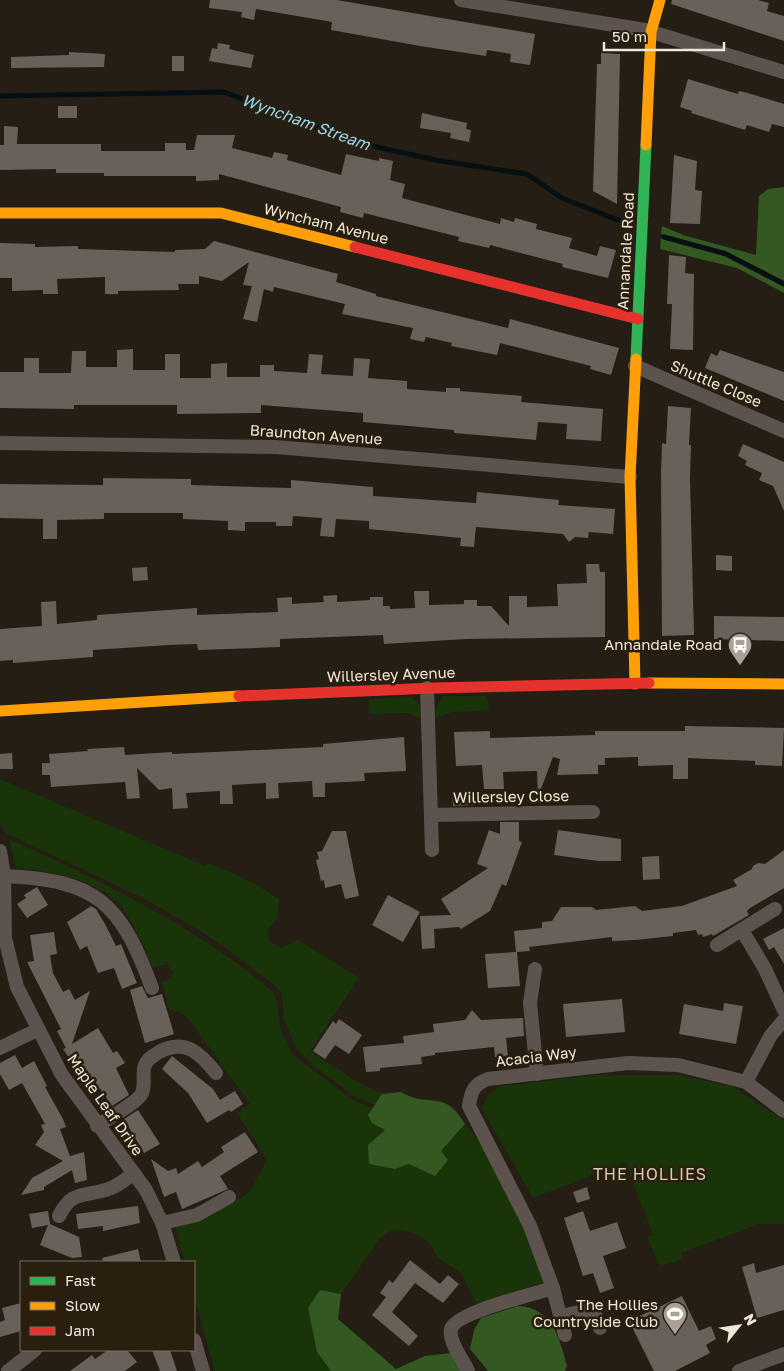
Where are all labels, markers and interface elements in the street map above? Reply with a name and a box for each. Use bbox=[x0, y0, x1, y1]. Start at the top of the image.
scale bar bbox=[604, 20, 724, 52]
text: 50 m bbox=[612, 27, 647, 45]
water label: Wyncham Stream bbox=[239, 90, 374, 155]
street label: Annandale Road bbox=[613, 192, 637, 310]
street label: Wyncham Avenue bbox=[262, 199, 391, 247]
street label: Shuttle Close bbox=[668, 356, 765, 410]
street label: Braundton Avenue bbox=[249, 420, 383, 448]
bus stop icon: Annandale Road bbox=[727, 632, 753, 666]
place label: Annandale Road bbox=[604, 635, 722, 653]
street label: Willersley Avenue bbox=[326, 663, 456, 685]
street label: Willersley Close bbox=[453, 786, 569, 806]
street label: Acacia Way bbox=[494, 1042, 578, 1070]
street label: Maple Leaf Drive bbox=[64, 1050, 148, 1159]
district label: THE HOLLIES bbox=[593, 1164, 707, 1184]
legend bbox=[20, 1261, 195, 1351]
text: Fast bbox=[65, 1271, 96, 1289]
place label: The Hollies Countryside Club bbox=[533, 1295, 658, 1330]
text: Slow bbox=[65, 1296, 100, 1314]
sports icon: The Hollies Countryside Club bbox=[662, 1301, 688, 1335]
north arrow bbox=[714, 1301, 764, 1351]
text: N bbox=[741, 1310, 761, 1328]
text: Jam bbox=[65, 1321, 95, 1339]

